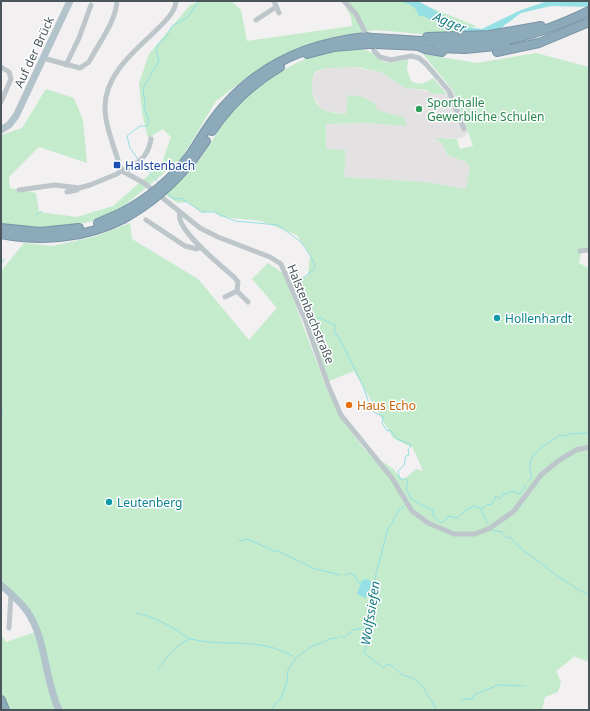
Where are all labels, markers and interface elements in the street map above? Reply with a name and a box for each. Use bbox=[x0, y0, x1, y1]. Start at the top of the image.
water label: Agger bbox=[430, 7, 470, 37]
street label: Auf der Brück bbox=[10, 13, 58, 90]
place label: Sporthalle Gewerbliche Schulen bbox=[427, 94, 545, 125]
marker: Sporthalle Gewerbliche Schulen bbox=[414, 104, 424, 114]
place label: Halstenbach bbox=[125, 157, 195, 174]
marker: Halstenbach bbox=[112, 160, 122, 170]
street label: Halstenbachstraße bbox=[283, 262, 339, 367]
place label: Hollenhardt bbox=[505, 310, 573, 327]
marker: Hollenhardt bbox=[492, 313, 502, 323]
place label: Haus Echo bbox=[357, 397, 416, 414]
marker: Haus Echo bbox=[344, 400, 354, 410]
place label: Leutenberg bbox=[117, 494, 182, 511]
marker: Leutenberg bbox=[104, 497, 114, 507]
water label: Wolfssiefen bbox=[356, 580, 384, 646]

